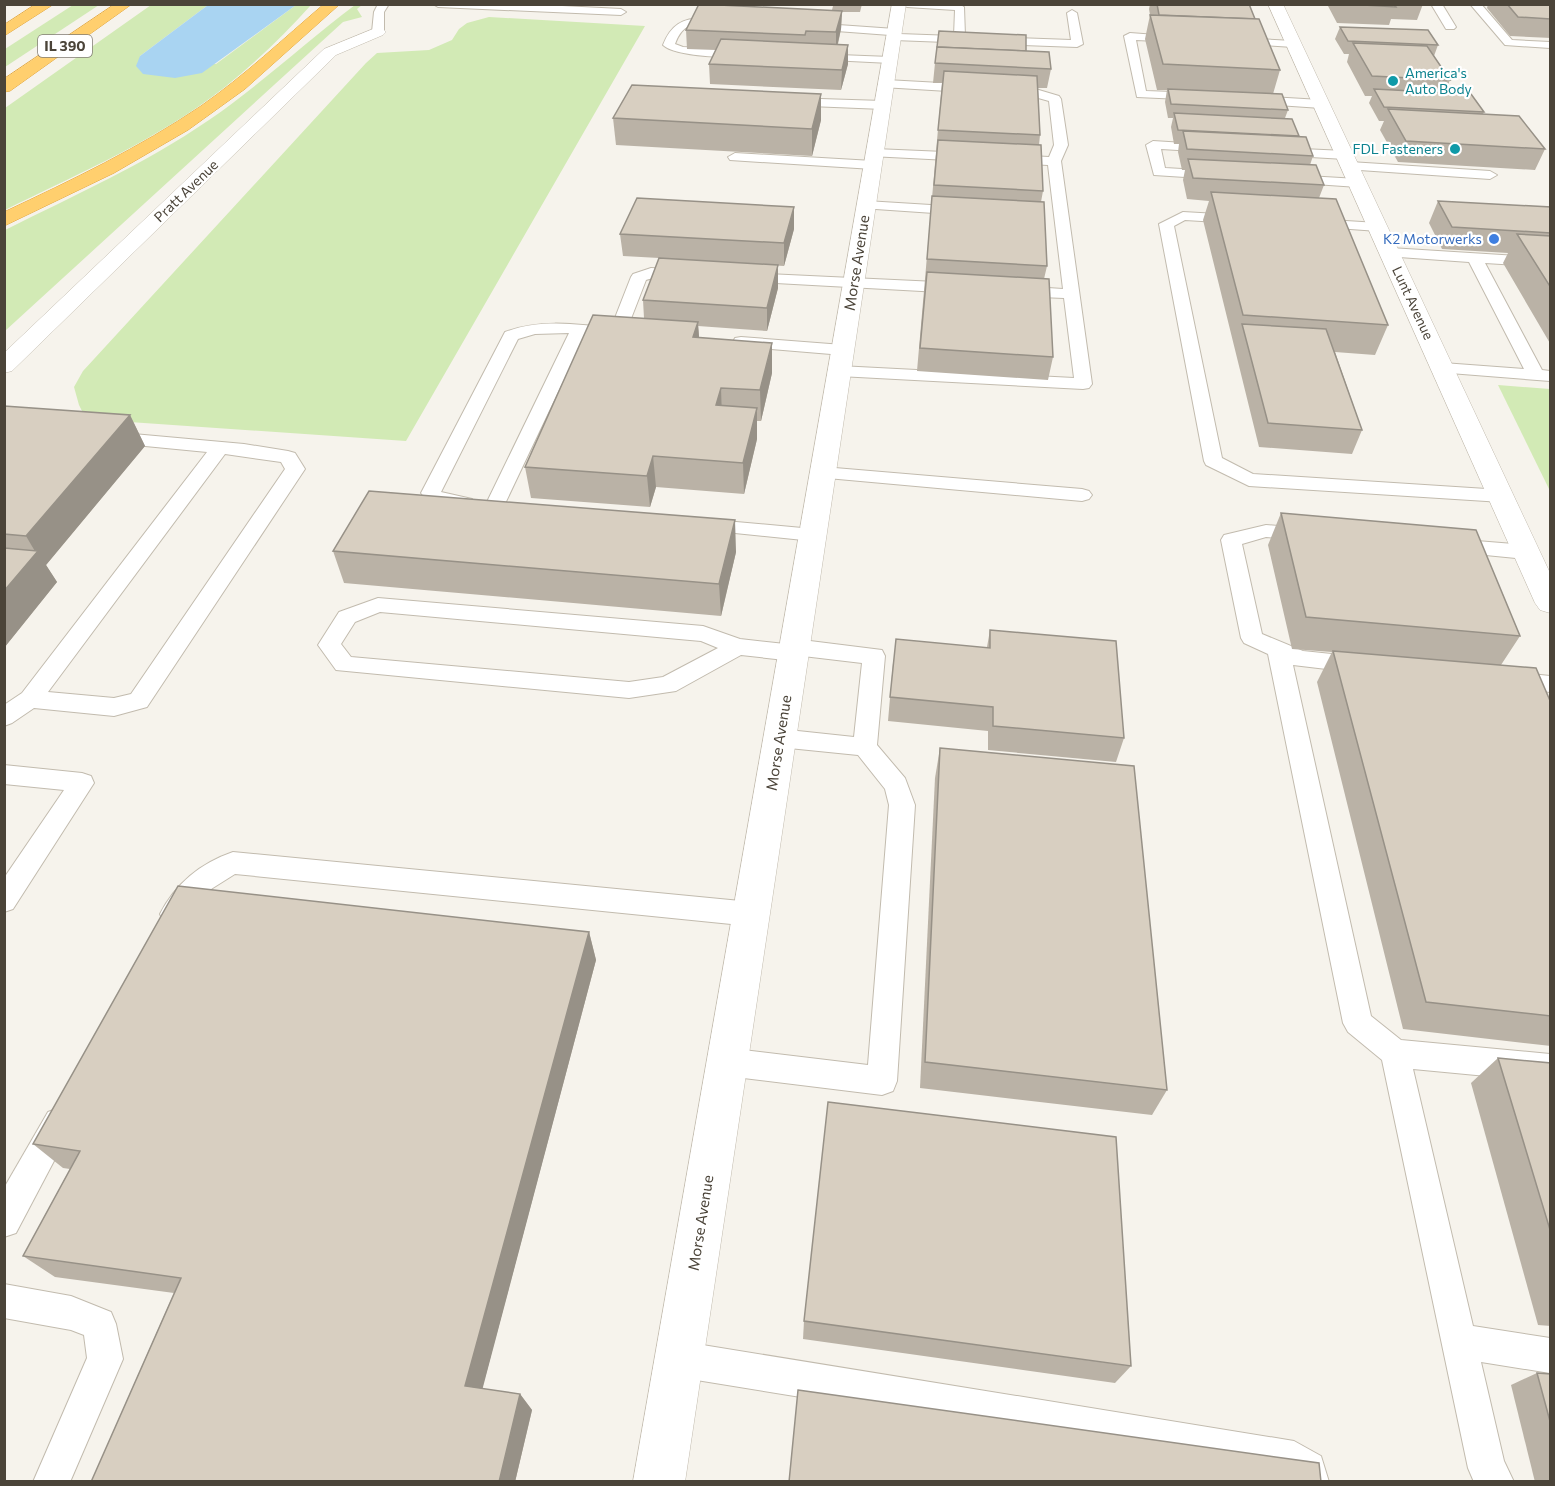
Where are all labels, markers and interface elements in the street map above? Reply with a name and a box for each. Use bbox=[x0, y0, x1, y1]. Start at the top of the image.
road number: IL 390 bbox=[38, 35, 92, 57]
place label: America's Auto Body bbox=[1405, 64, 1472, 97]
marker: America's Auto Body bbox=[1386, 74, 1400, 88]
place label: FDL Fasteners bbox=[1352, 140, 1443, 157]
marker: FDL Fasteners bbox=[1448, 142, 1462, 156]
street label: Pratt Avenue bbox=[150, 156, 221, 225]
street label: Morse Avenue bbox=[840, 214, 872, 312]
place label: K2 Motorwerks bbox=[1383, 230, 1482, 247]
marker: K2 Motorwerks bbox=[1487, 232, 1501, 246]
street label: Lunt Avenue bbox=[1389, 263, 1438, 342]
street label: Morse Avenue bbox=[762, 694, 794, 792]
street label: Morse Avenue bbox=[684, 1174, 716, 1272]

